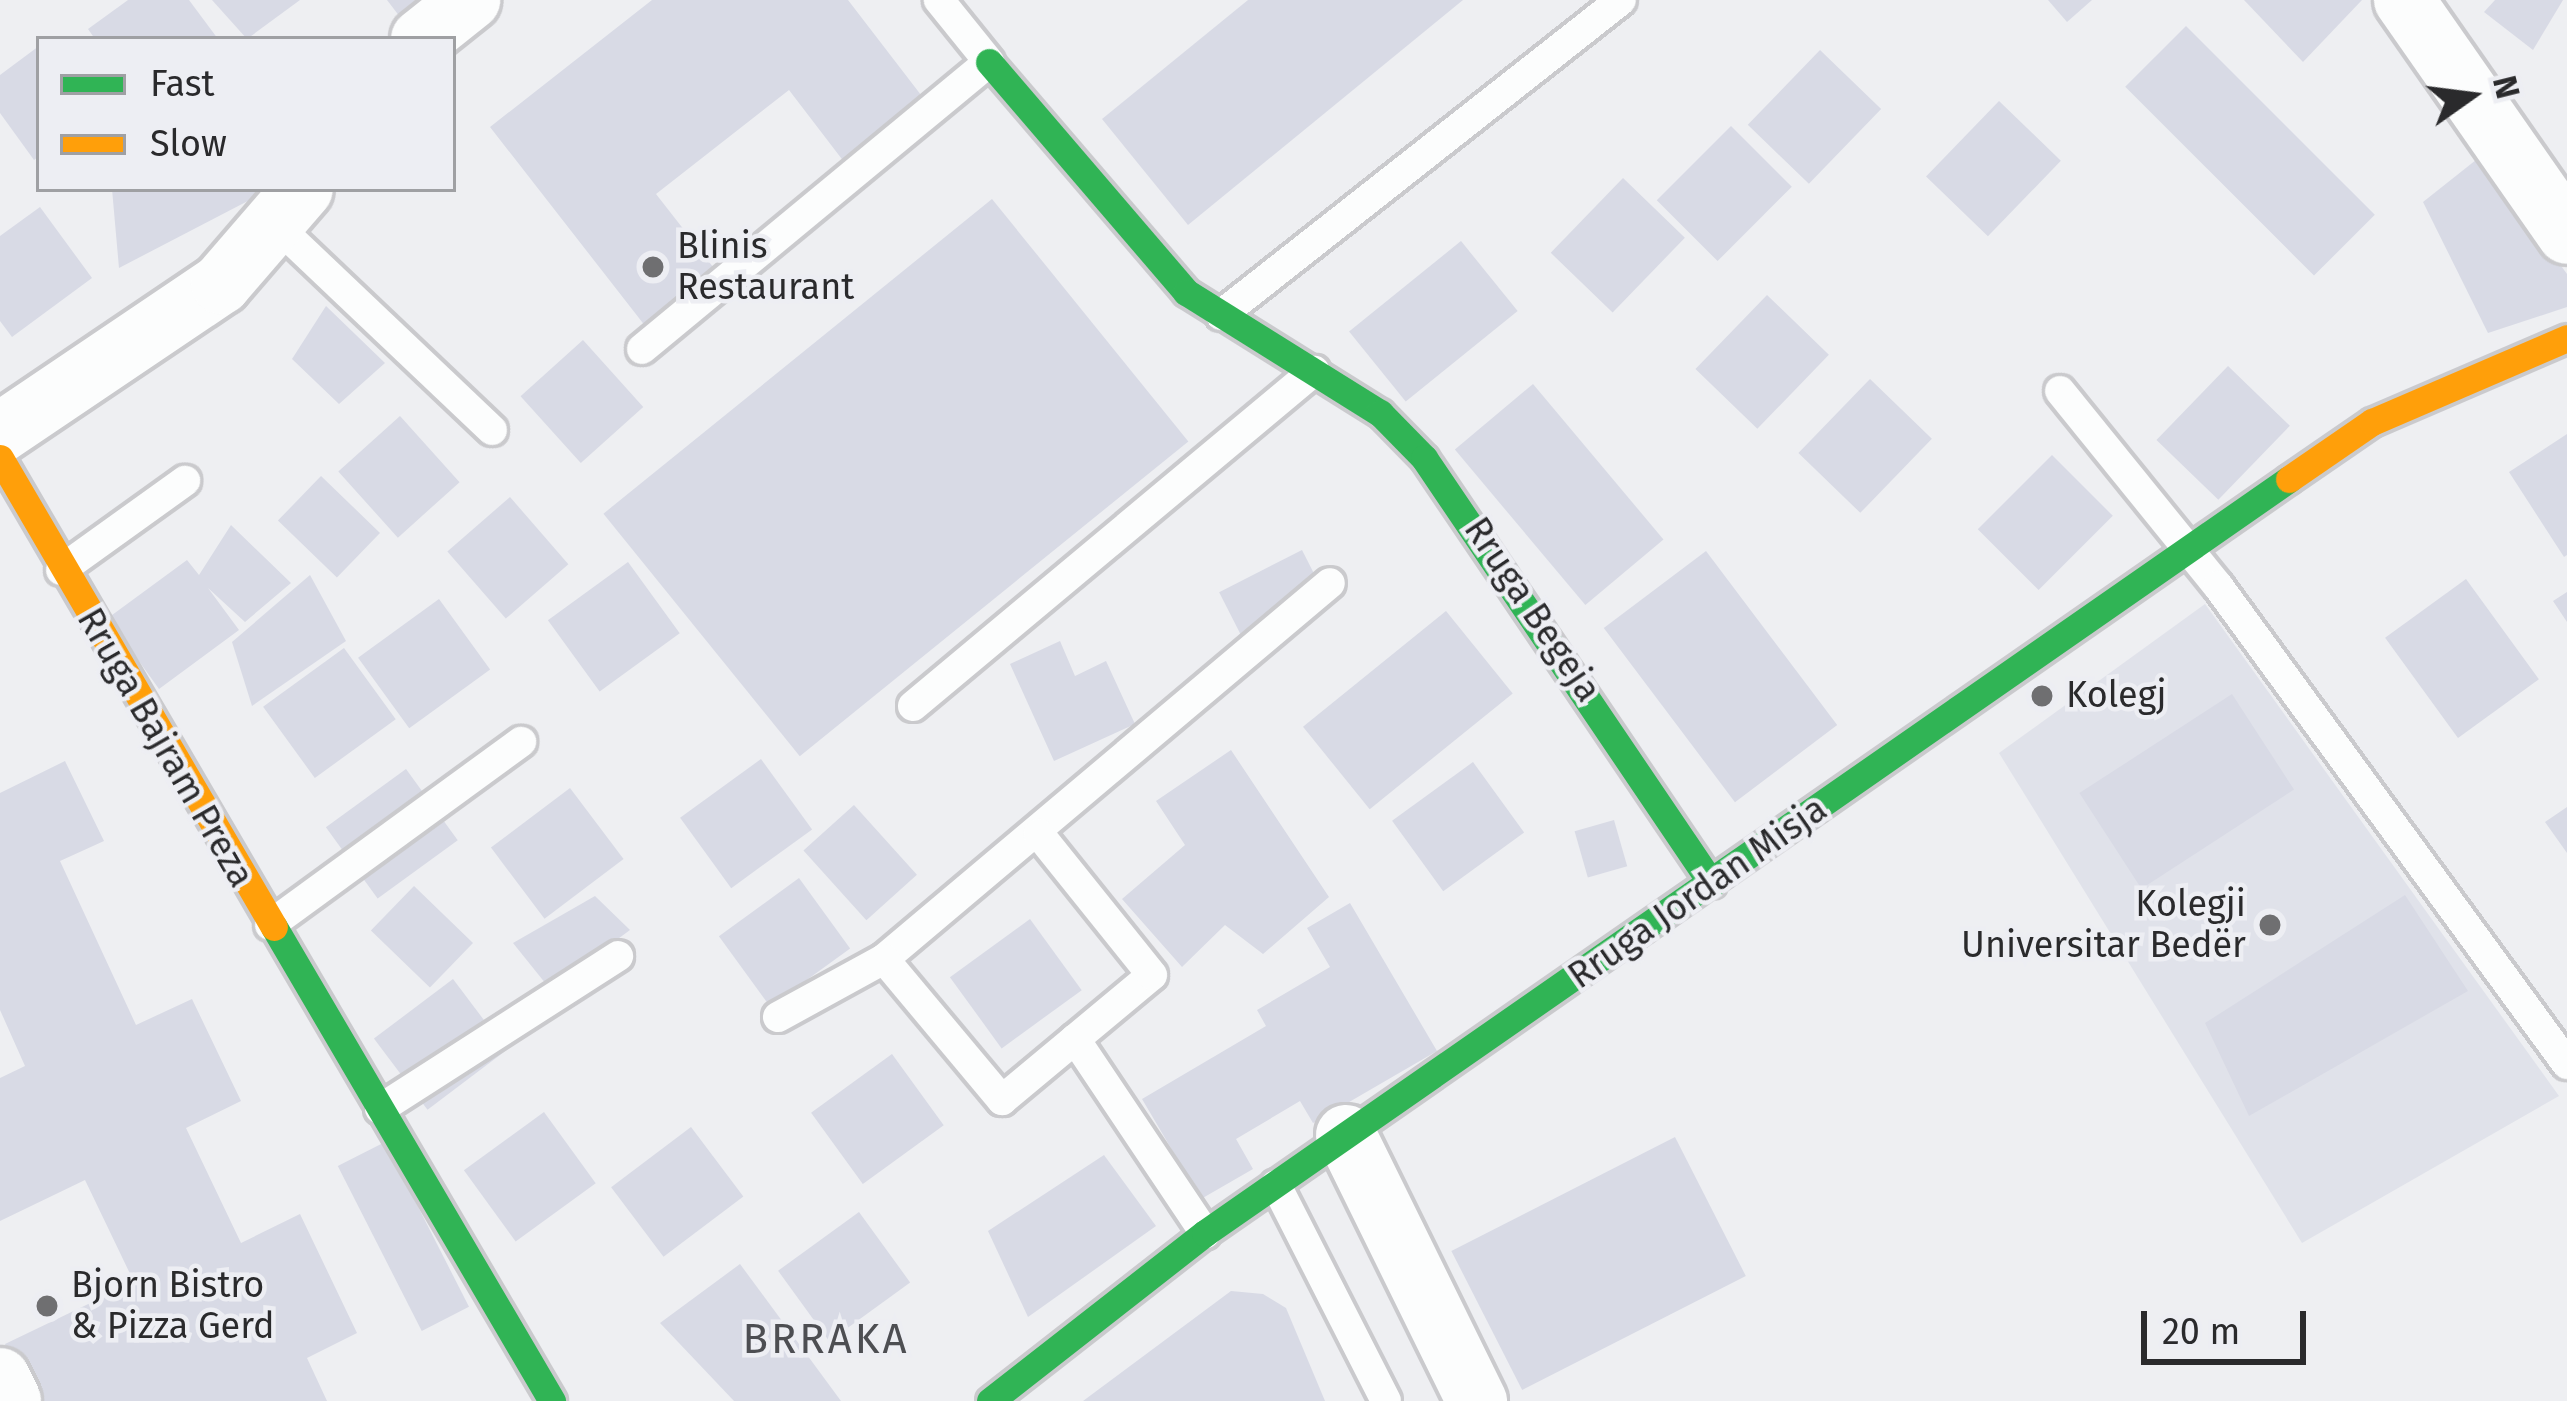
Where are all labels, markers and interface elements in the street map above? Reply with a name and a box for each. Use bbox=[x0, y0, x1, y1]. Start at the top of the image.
legend bbox=[36, 36, 456, 192]
north arrow bbox=[2411, 36, 2531, 156]
text: Fast bbox=[150, 62, 215, 106]
text: N bbox=[2484, 72, 2528, 103]
text: Slow bbox=[150, 122, 227, 166]
place label: Blinis Restaurant bbox=[677, 224, 854, 309]
marker: Blinis Restaurant bbox=[640, 254, 666, 280]
street label: Rruga Begeja bbox=[1455, 510, 1609, 710]
street label: Rruga Bajram Preza bbox=[68, 601, 262, 895]
place label: Kolegj bbox=[2066, 674, 2167, 718]
marker: Kolegj bbox=[2029, 683, 2055, 709]
street label: Rruga Jordan Misja bbox=[1561, 788, 1835, 998]
place label: Kolegji Universitar Bedër bbox=[1961, 882, 2246, 967]
marker: Kolegji Universitar Bedër bbox=[2257, 912, 2283, 938]
place label: Bjorn Bistro & Pizza Gerd bbox=[71, 1263, 275, 1348]
scale bar bbox=[2147, 1287, 2312, 1361]
marker: Bjorn Bistro & Pizza Gerd bbox=[34, 1293, 60, 1319]
text: 20 m bbox=[2162, 1310, 2240, 1354]
district label: BRRAKA bbox=[742, 1314, 910, 1364]

